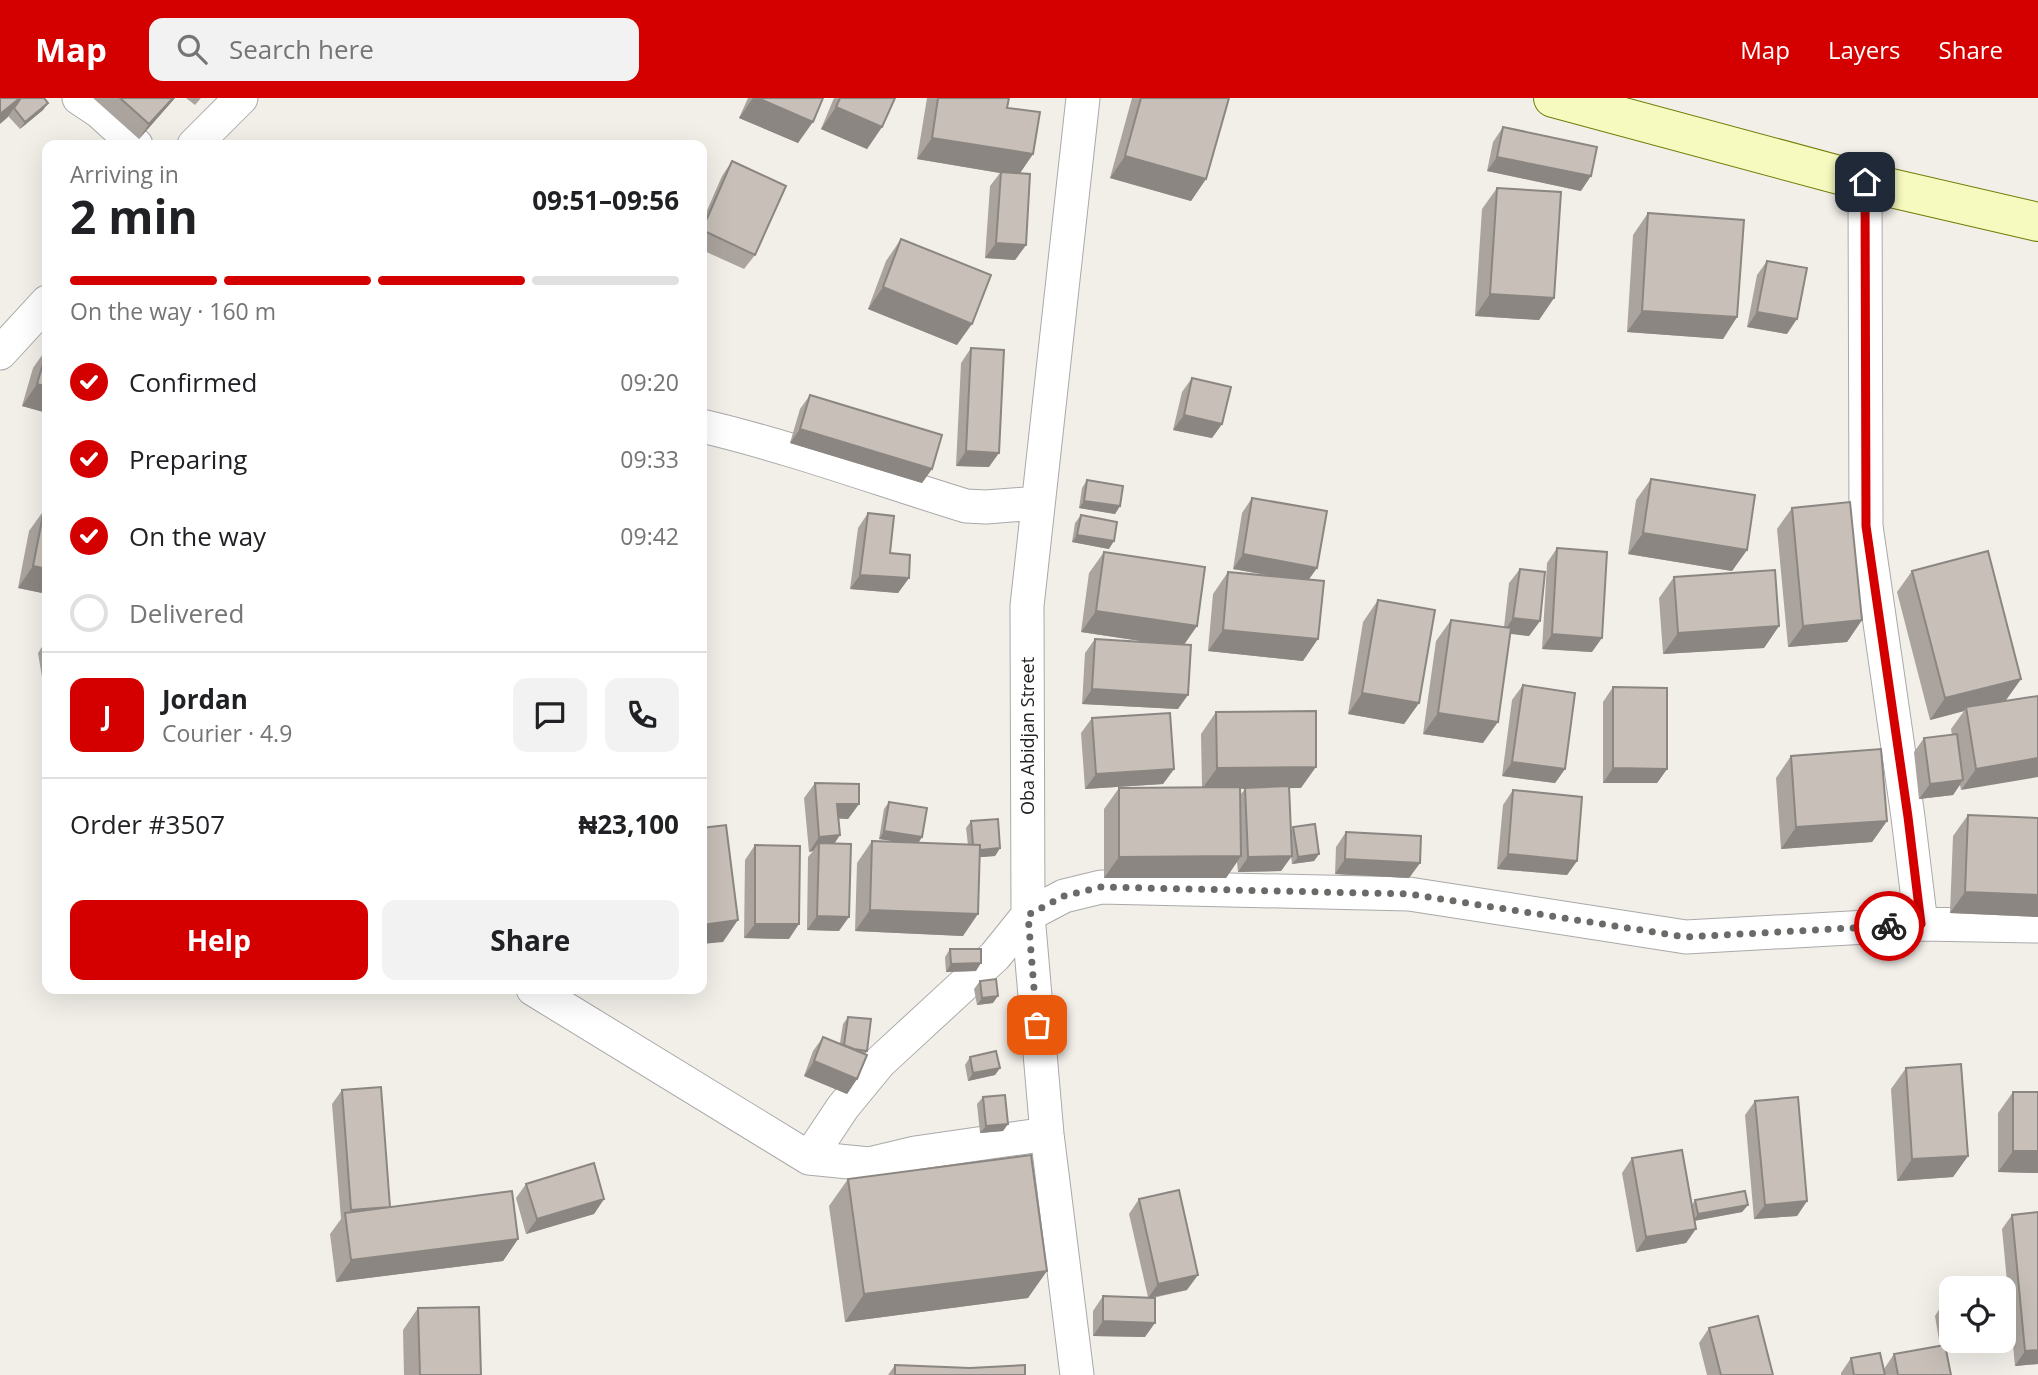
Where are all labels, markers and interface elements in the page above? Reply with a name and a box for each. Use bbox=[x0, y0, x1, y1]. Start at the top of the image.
search box bbox=[149, 18, 639, 81]
text: Map bbox=[35, 27, 107, 72]
icon: search bbox=[173, 30, 211, 68]
text: Search here bbox=[229, 31, 374, 67]
text: Map bbox=[1740, 33, 1790, 66]
text: Layers bbox=[1828, 33, 1901, 66]
text: Share bbox=[1939, 33, 2003, 66]
pin bbox=[1835, 152, 1895, 212]
text: Arriving in bbox=[70, 158, 179, 190]
icon: home bbox=[1846, 163, 1884, 201]
text: 09:51–09:56 bbox=[532, 182, 679, 218]
text: 2 min bbox=[70, 185, 198, 247]
text: On the way · 160 m bbox=[70, 295, 276, 327]
icon: check bbox=[70, 363, 108, 401]
text: Confirmed bbox=[129, 364, 257, 400]
text: 09:20 bbox=[620, 366, 679, 398]
icon: check bbox=[70, 440, 108, 478]
text: Preparing bbox=[129, 441, 247, 477]
text: 09:33 bbox=[620, 443, 679, 475]
icon: check bbox=[70, 517, 108, 555]
text: On the way bbox=[129, 518, 266, 554]
text: 09:42 bbox=[620, 520, 679, 552]
text: Delivered bbox=[129, 595, 244, 631]
street label: Oba Abidjan Street bbox=[1015, 657, 1039, 815]
button: chat bbox=[513, 678, 587, 752]
button: phone bbox=[605, 678, 679, 752]
text: Jordan bbox=[162, 681, 248, 717]
text: J bbox=[103, 697, 111, 733]
text: Courier · 4.9 bbox=[162, 717, 292, 749]
text: Order #3507 bbox=[70, 806, 225, 842]
text: ₦23,100 bbox=[578, 806, 679, 842]
courier bbox=[1854, 891, 1924, 961]
button: Help bbox=[70, 900, 368, 980]
button: Share bbox=[382, 900, 679, 980]
icon: bike bbox=[1870, 907, 1908, 945]
pin bbox=[1007, 995, 1067, 1055]
icon: bag bbox=[1018, 1006, 1056, 1044]
map controls bbox=[1939, 1276, 2016, 1353]
button: locate bbox=[1939, 1276, 2016, 1353]

